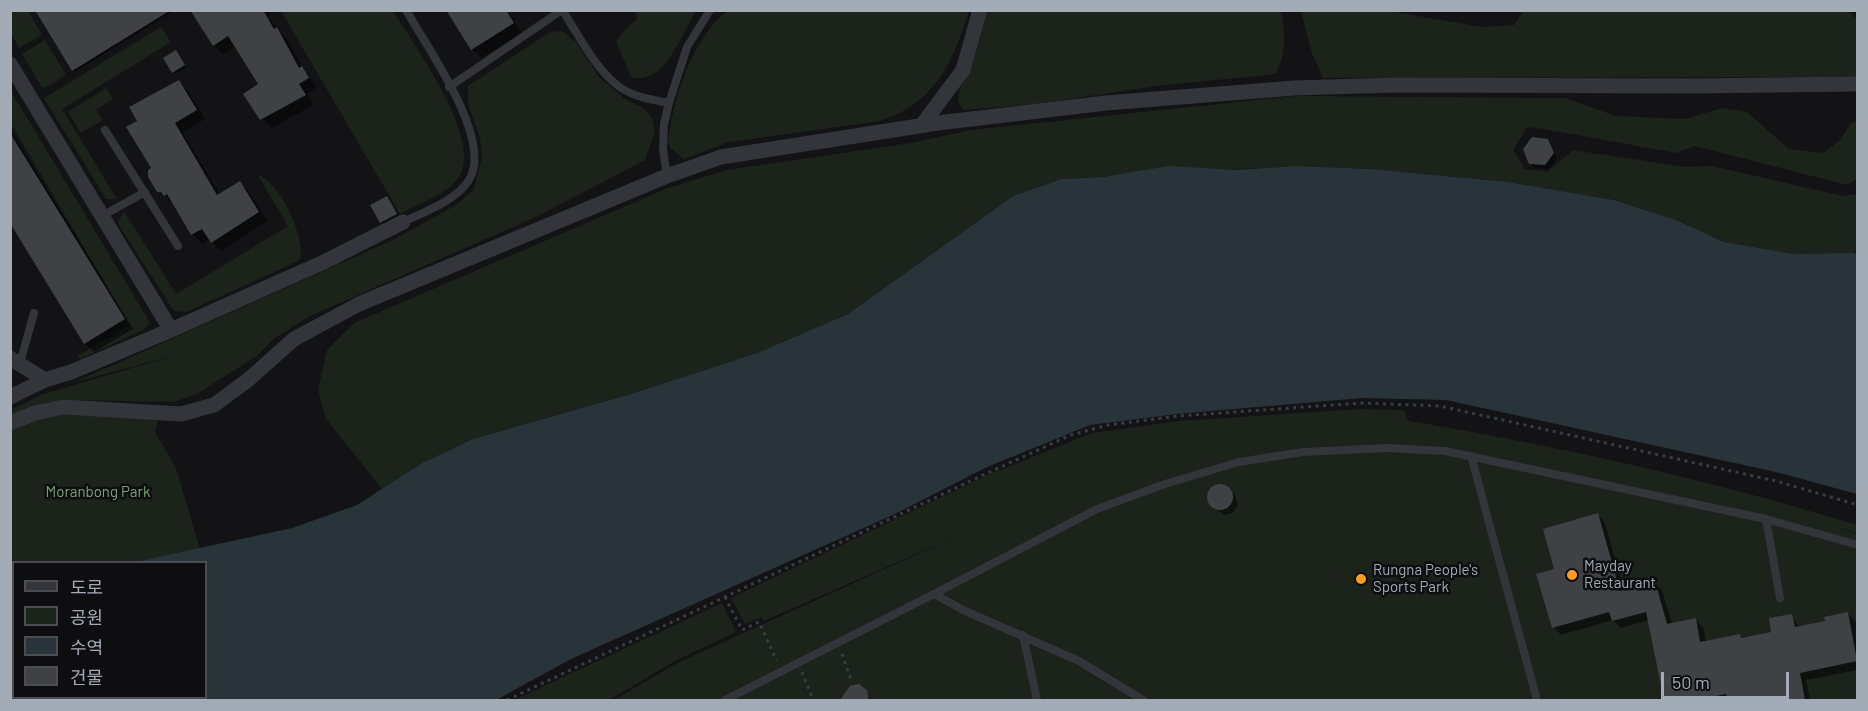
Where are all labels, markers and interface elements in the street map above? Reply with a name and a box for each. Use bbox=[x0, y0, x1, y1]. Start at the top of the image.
park label: Moranbong Park bbox=[46, 483, 150, 501]
place label: Mayday Restaurant bbox=[1584, 557, 1656, 592]
legend bbox=[12, 561, 207, 699]
place label: Rungna People's Sports Park bbox=[1373, 561, 1478, 596]
marker: Mayday Restaurant bbox=[1565, 568, 1579, 582]
marker: Rungna People's Sports Park bbox=[1354, 572, 1368, 586]
text: 도로 bbox=[70, 576, 103, 598]
text: 공원 bbox=[70, 606, 103, 628]
text: 수역 bbox=[70, 636, 103, 658]
scale bar bbox=[1664, 660, 1792, 698]
text: 건물 bbox=[70, 666, 103, 688]
text: 50 m bbox=[1672, 671, 1710, 693]

